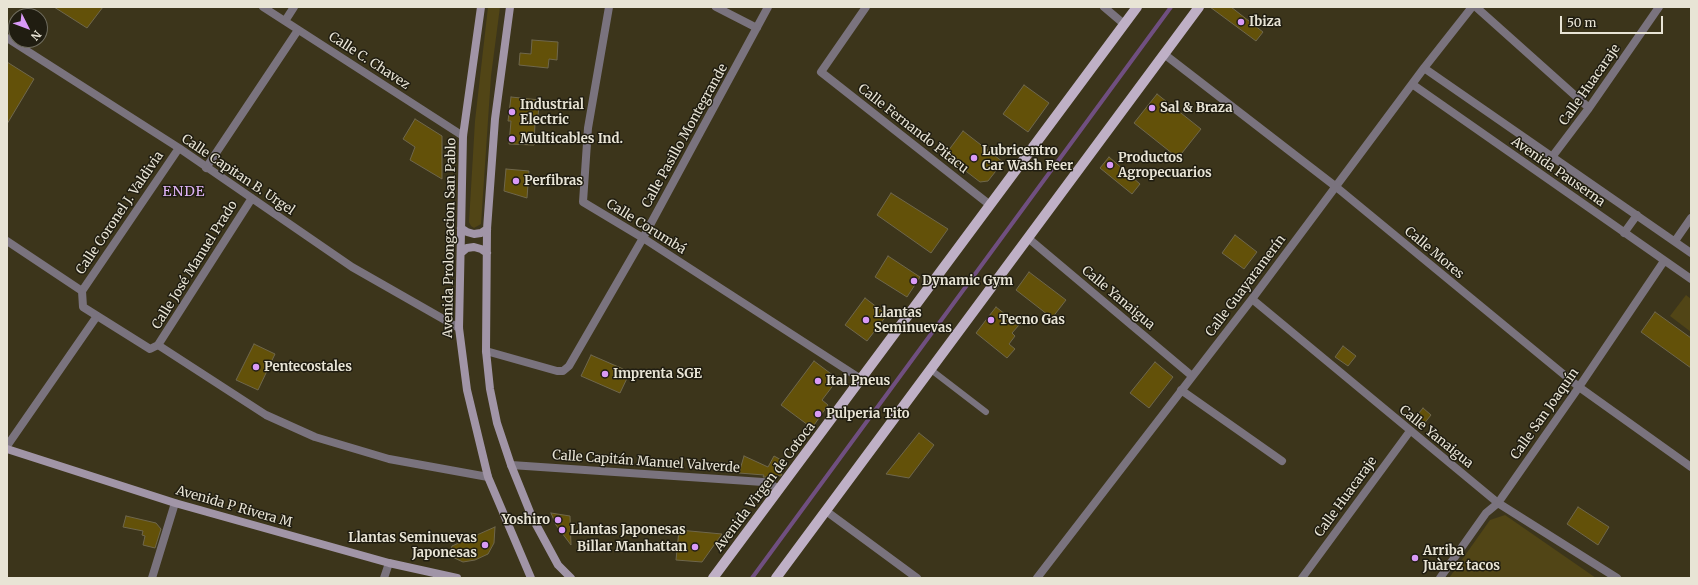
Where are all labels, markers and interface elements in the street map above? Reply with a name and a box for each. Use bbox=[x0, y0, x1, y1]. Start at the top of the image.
north arrow bbox=[8, 8, 48, 48]
scale bar bbox=[1562, 8, 1665, 34]
place label: Ibiza bbox=[1249, 14, 1281, 30]
text: 50 m bbox=[1567, 15, 1596, 30]
marker: Ibiza bbox=[1236, 17, 1246, 27]
text: N bbox=[28, 27, 44, 43]
street label: Calle C. Chavez bbox=[326, 29, 412, 93]
street label: Calle Huacaraje bbox=[1556, 41, 1624, 129]
street label: Calle Pasillo Montegrande bbox=[639, 61, 731, 211]
street label: Calle Fernando Pitacu bbox=[855, 81, 971, 177]
place label: Industrial Electric bbox=[520, 97, 584, 128]
place label: Sal & Braza bbox=[1160, 100, 1233, 116]
marker: Sal & Braza bbox=[1147, 103, 1157, 113]
marker: Industrial Electric bbox=[507, 107, 517, 117]
street label: Calle Capitan B. Urgel bbox=[178, 131, 298, 219]
place label: Multicables Ind. bbox=[520, 131, 623, 147]
marker: Multicables Ind. bbox=[507, 134, 517, 144]
street label: Avenida Pauserna bbox=[1508, 134, 1608, 210]
street label: Avenida Prolongacion San Pablo bbox=[440, 138, 460, 338]
place label: Lubricentro Car Wash Feer bbox=[982, 143, 1073, 174]
street label: Calle Coronel J. Valdivia bbox=[73, 149, 167, 277]
place label: Productos Agropecuarios bbox=[1118, 150, 1212, 181]
marker: Lubricentro Car Wash Feer bbox=[969, 153, 979, 163]
marker: Productos Agropecuarios bbox=[1105, 160, 1115, 170]
place label: Perfibras bbox=[524, 173, 583, 189]
marker: Perfibras bbox=[511, 176, 521, 186]
district label: ENDE bbox=[163, 184, 205, 200]
street label: Calle Corumbá bbox=[603, 196, 689, 258]
street label: Calle José Manuel Prado bbox=[149, 198, 241, 332]
street label: Calle Mores bbox=[1401, 224, 1467, 282]
street label: Calle Guayaramerín bbox=[1203, 232, 1289, 340]
street label: Calle Yanaigua bbox=[1078, 263, 1158, 333]
place label: Dynamic Gym bbox=[922, 273, 1013, 289]
marker: Dynamic Gym bbox=[909, 276, 919, 286]
place label: Llantas Seminuevas bbox=[874, 305, 952, 336]
place label: Tecno Gas bbox=[999, 312, 1065, 328]
marker: Llantas Seminuevas bbox=[861, 315, 871, 325]
marker: Tecno Gas bbox=[986, 315, 996, 325]
place label: Pentecostales bbox=[264, 359, 352, 375]
marker: Pentecostales bbox=[251, 362, 261, 372]
street label: Calle San Joaquín bbox=[1508, 365, 1582, 463]
place label: Imprenta SGE bbox=[613, 366, 702, 382]
marker: Imprenta SGE bbox=[600, 369, 610, 379]
place label: Ital Pneus bbox=[826, 373, 890, 389]
marker: Ital Pneus bbox=[813, 376, 823, 386]
street label: Calle Yanaigua bbox=[1396, 402, 1476, 472]
place label: Pulperia Tito bbox=[826, 406, 910, 422]
marker: Pulperia Tito bbox=[813, 409, 823, 419]
street label: Avenida Virgen de Cotoca bbox=[711, 419, 819, 555]
street label: Calle Capitán Manuel Valverde bbox=[552, 448, 740, 476]
street label: Calle Huacaraje bbox=[1312, 454, 1380, 540]
street label: Avenida P Rivera M bbox=[174, 483, 294, 531]
place label: Yoshiro bbox=[502, 512, 550, 528]
marker: Yoshiro bbox=[553, 515, 563, 525]
place label: Llantas Japonesas bbox=[570, 522, 686, 538]
marker: Llantas Japonesas bbox=[557, 525, 567, 535]
place label: Llantas Seminuevas Japonesas bbox=[348, 530, 477, 561]
place label: Billar Manhattan bbox=[577, 539, 687, 555]
marker: Llantas Seminuevas Japonesas bbox=[480, 540, 490, 550]
marker: Billar Manhattan bbox=[690, 542, 700, 552]
place label: Arriba Juàrez tacos bbox=[1423, 543, 1500, 574]
marker: Arriba Juàrez tacos bbox=[1410, 553, 1420, 563]

